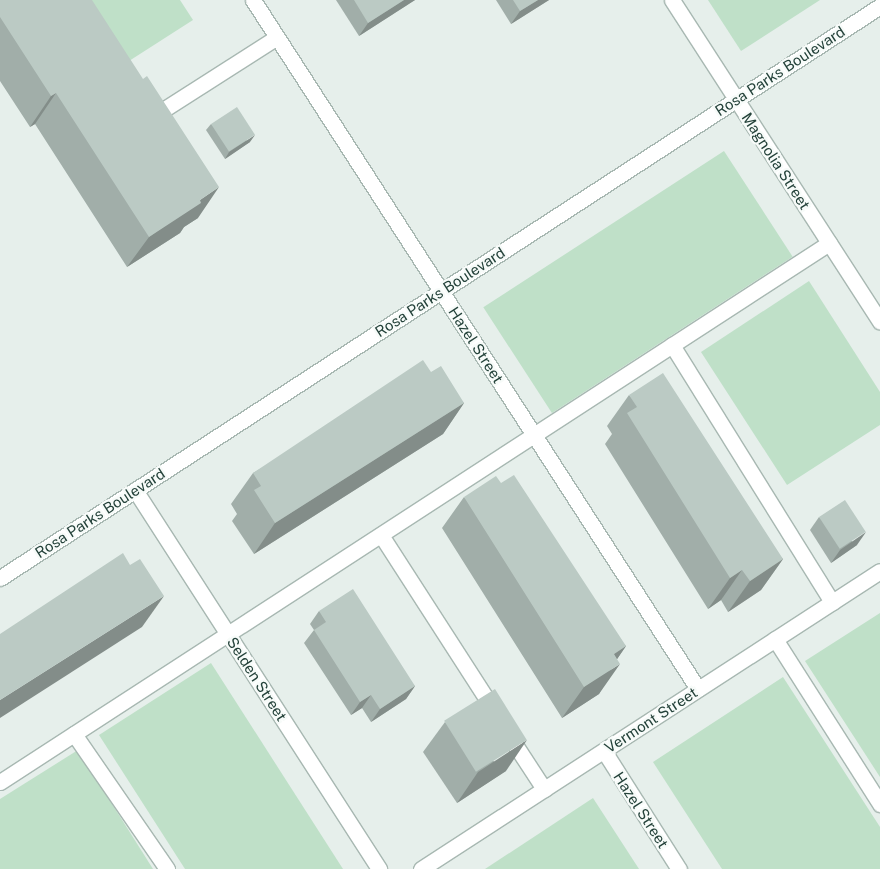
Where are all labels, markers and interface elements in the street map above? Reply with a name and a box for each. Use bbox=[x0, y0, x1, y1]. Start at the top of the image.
street label: Rosa Parks Boulevard bbox=[712, 22, 848, 120]
street label: Magnolia Street bbox=[738, 109, 814, 213]
street label: Rosa Parks Boulevard bbox=[372, 243, 508, 341]
street label: Hazel Street bbox=[445, 303, 507, 387]
street label: Rosa Parks Boulevard bbox=[32, 464, 168, 562]
street label: Selden Street bbox=[223, 634, 291, 724]
street label: Vermont Street bbox=[601, 683, 701, 757]
street label: Hazel Street bbox=[610, 768, 672, 852]

